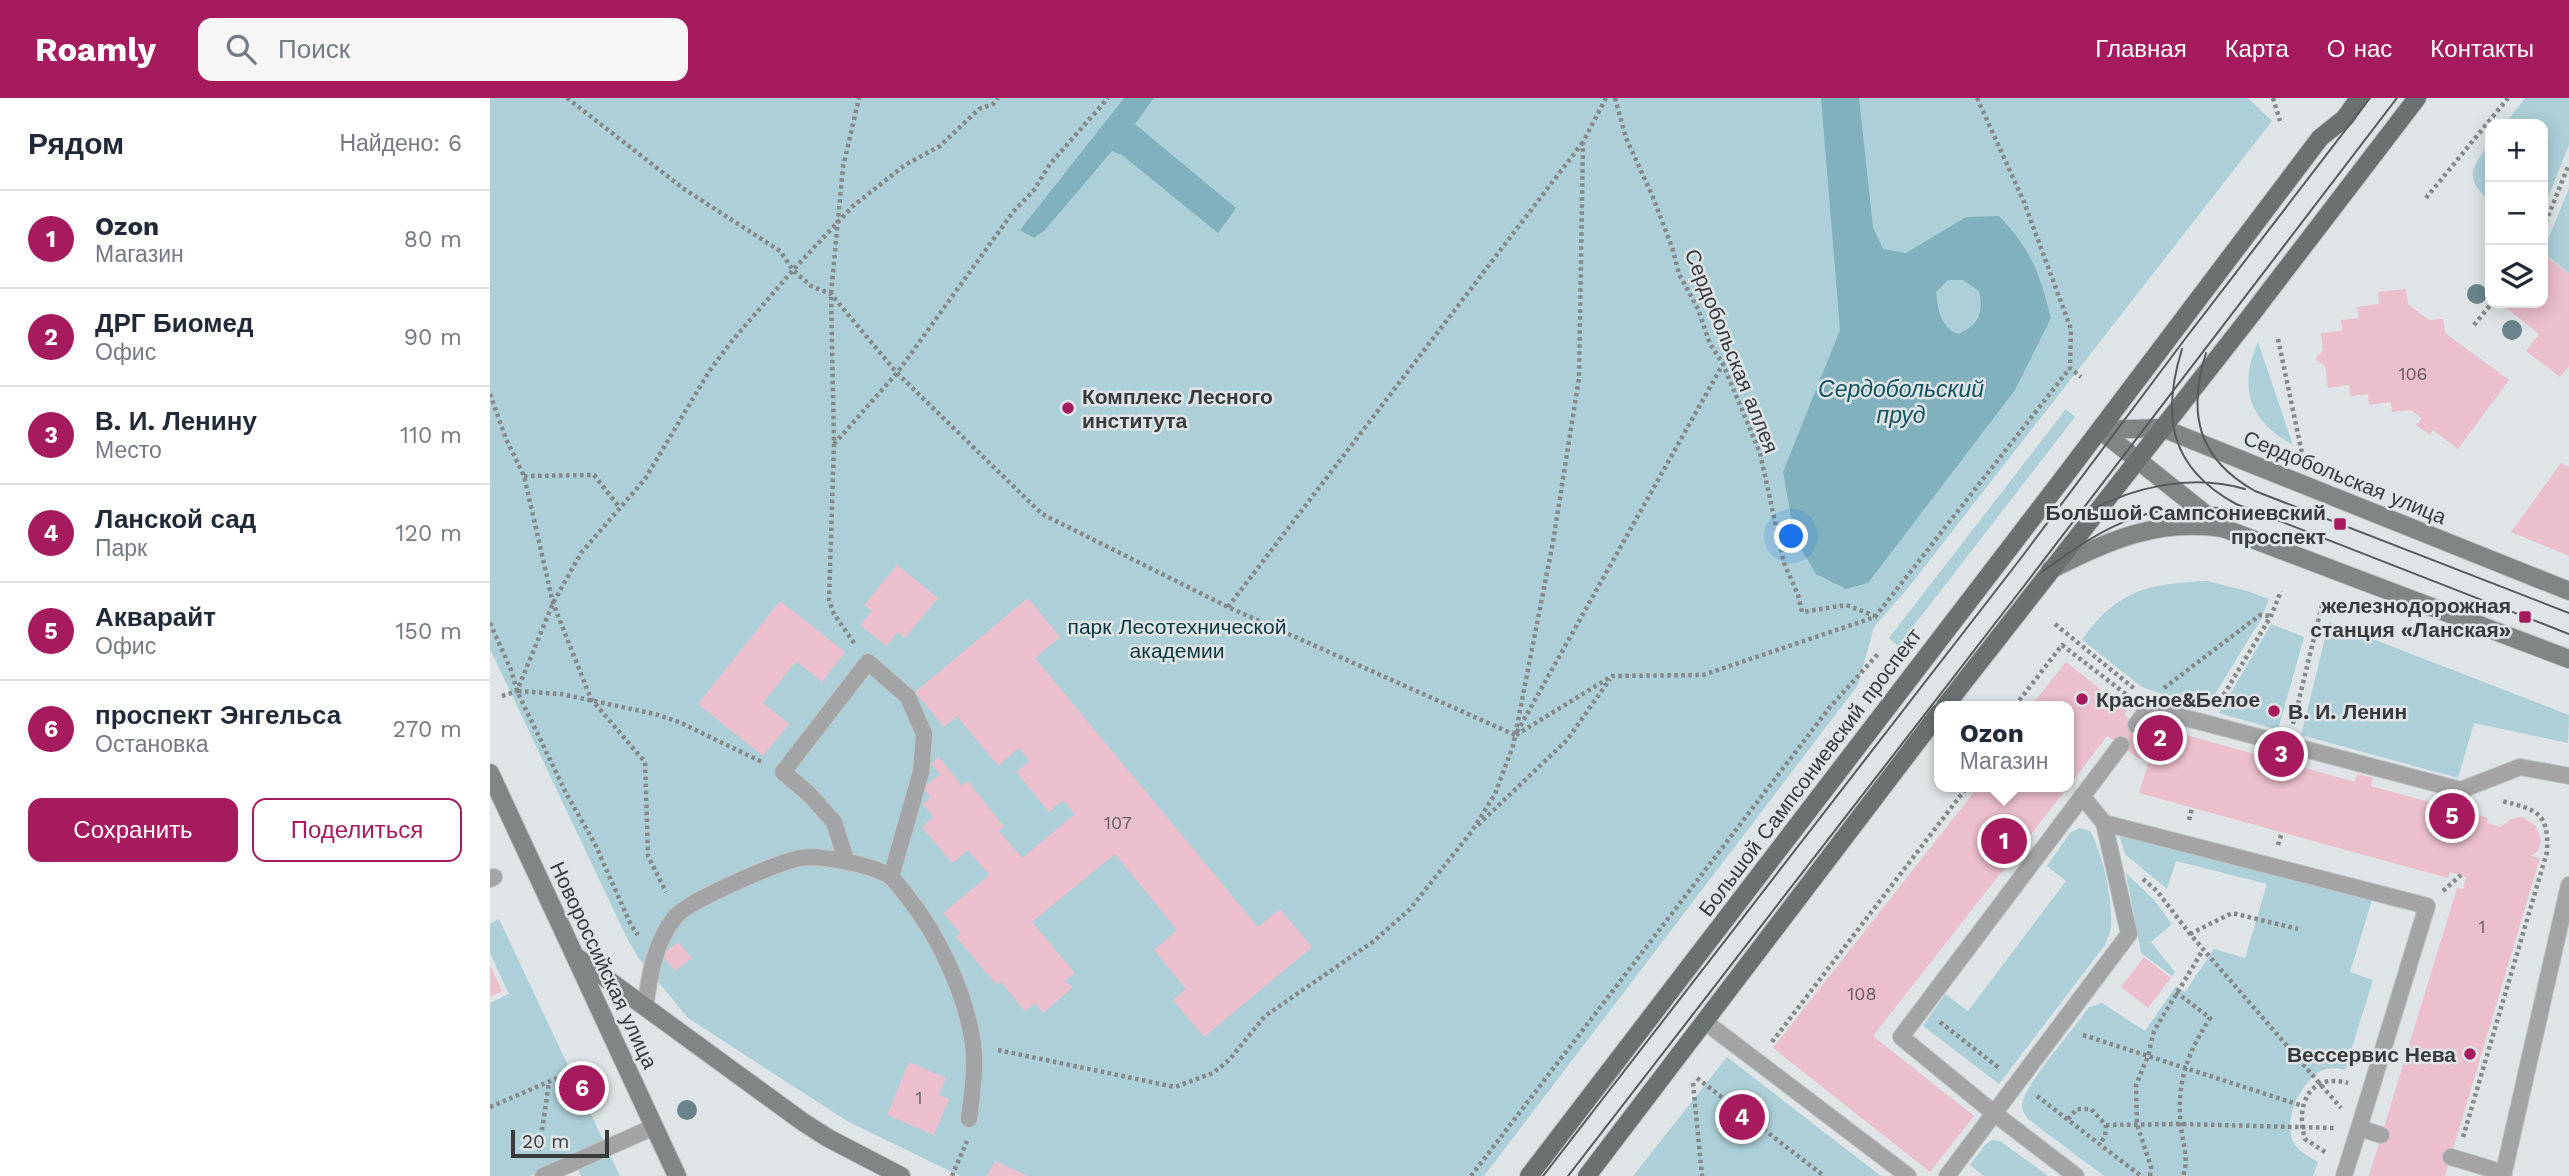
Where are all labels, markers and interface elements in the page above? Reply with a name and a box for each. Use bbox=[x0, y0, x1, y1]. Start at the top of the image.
search box bbox=[198, 18, 688, 81]
text: Roamly bbox=[35, 30, 156, 69]
icon: search bbox=[222, 30, 260, 68]
text: Поиск bbox=[278, 34, 350, 64]
text: Главная bbox=[2095, 35, 2187, 63]
text: Карта bbox=[2225, 35, 2289, 63]
text: О нас bbox=[2327, 35, 2392, 63]
text: Контакты bbox=[2430, 35, 2534, 63]
map controls bbox=[2485, 119, 2548, 308]
button: + bbox=[2485, 119, 2548, 182]
text: Рядом bbox=[28, 126, 124, 161]
text: Найдено: 6 bbox=[339, 130, 462, 157]
button: − bbox=[2485, 182, 2548, 245]
text: Ozon bbox=[95, 211, 159, 241]
text: 1 bbox=[46, 226, 56, 253]
text: 80 m bbox=[404, 226, 462, 253]
text: Магазин bbox=[95, 241, 184, 268]
street label: Сердобольская аллея bbox=[1680, 245, 1784, 457]
button: layers bbox=[2485, 245, 2548, 308]
text: ДРГ Биомед bbox=[95, 308, 253, 338]
text: 2 bbox=[44, 324, 58, 351]
text: 90 m bbox=[404, 324, 462, 351]
text: Офис bbox=[95, 339, 156, 366]
house number: 106 bbox=[2398, 363, 2428, 384]
water label: Сердобольский пруд bbox=[1818, 376, 1984, 429]
place label: Комплекс Лесного института bbox=[1082, 384, 1273, 433]
marker: Комплекс Лесного института bbox=[1060, 400, 1076, 416]
text: В. И. Ленину bbox=[95, 406, 257, 436]
text: 3 bbox=[44, 422, 58, 449]
text: 110 m bbox=[400, 422, 462, 449]
street label: Сердобольская улица bbox=[2240, 425, 2450, 529]
text: Место bbox=[95, 437, 162, 464]
place label: Большой Сампсониевский проспект bbox=[2046, 500, 2326, 549]
text: Ланской сад bbox=[95, 504, 256, 534]
marker: Большой Сампсониевский проспект bbox=[2332, 516, 2348, 532]
your location bbox=[1774, 519, 1808, 553]
text: 4 bbox=[44, 520, 58, 547]
text: 120 m bbox=[396, 520, 462, 547]
text: Парк bbox=[95, 535, 147, 562]
place label: железнодорожная станция «Ланская» bbox=[2310, 593, 2511, 642]
text: Акварайт bbox=[95, 602, 216, 632]
marker: железнодорожная станция «Ланская» bbox=[2517, 609, 2533, 625]
park label: парк Лесотехнической академии bbox=[1068, 614, 1286, 663]
text: 5 bbox=[44, 618, 58, 645]
text: 150 m bbox=[396, 618, 462, 645]
street label: Большой Сампсониевский проспект bbox=[1693, 623, 1927, 921]
text: Офис bbox=[95, 633, 156, 660]
place label: Красное&Белое bbox=[2096, 687, 2260, 712]
marker: Красное&Белое bbox=[2074, 691, 2090, 707]
place label: В. И. Ленин bbox=[2288, 699, 2407, 724]
text: проспект Энгельса bbox=[95, 700, 341, 730]
popup bbox=[1934, 701, 2074, 792]
marker: В. И. Ленин bbox=[2266, 703, 2282, 719]
pin: 2 bbox=[2137, 712, 2183, 764]
text: 6 bbox=[44, 716, 58, 743]
text: 270 m bbox=[393, 716, 462, 743]
text: Ozon bbox=[1960, 718, 2024, 748]
pin: 3 bbox=[2258, 728, 2304, 780]
text: Остановка bbox=[95, 731, 209, 758]
text: Магазин bbox=[1960, 748, 2048, 775]
pin: 5 bbox=[2429, 790, 2475, 842]
button: Сохранить bbox=[28, 798, 238, 862]
button: Поделиться bbox=[252, 798, 462, 862]
house number: 107 bbox=[1104, 812, 1132, 833]
pin: 1 bbox=[1981, 815, 2027, 867]
street label: Новороссийская улица bbox=[545, 858, 663, 1073]
house number: 1 bbox=[2478, 916, 2486, 937]
house number: 108 bbox=[1847, 983, 1877, 1004]
place label: Вессервис Нева bbox=[2287, 1042, 2456, 1067]
marker: Вессервис Нева bbox=[2462, 1046, 2478, 1062]
pin: 6 bbox=[559, 1062, 605, 1114]
house number: 1 bbox=[915, 1087, 923, 1108]
pin: 4 bbox=[1719, 1091, 1765, 1143]
scale bar bbox=[511, 1127, 609, 1159]
text: 20 m bbox=[522, 1130, 569, 1153]

